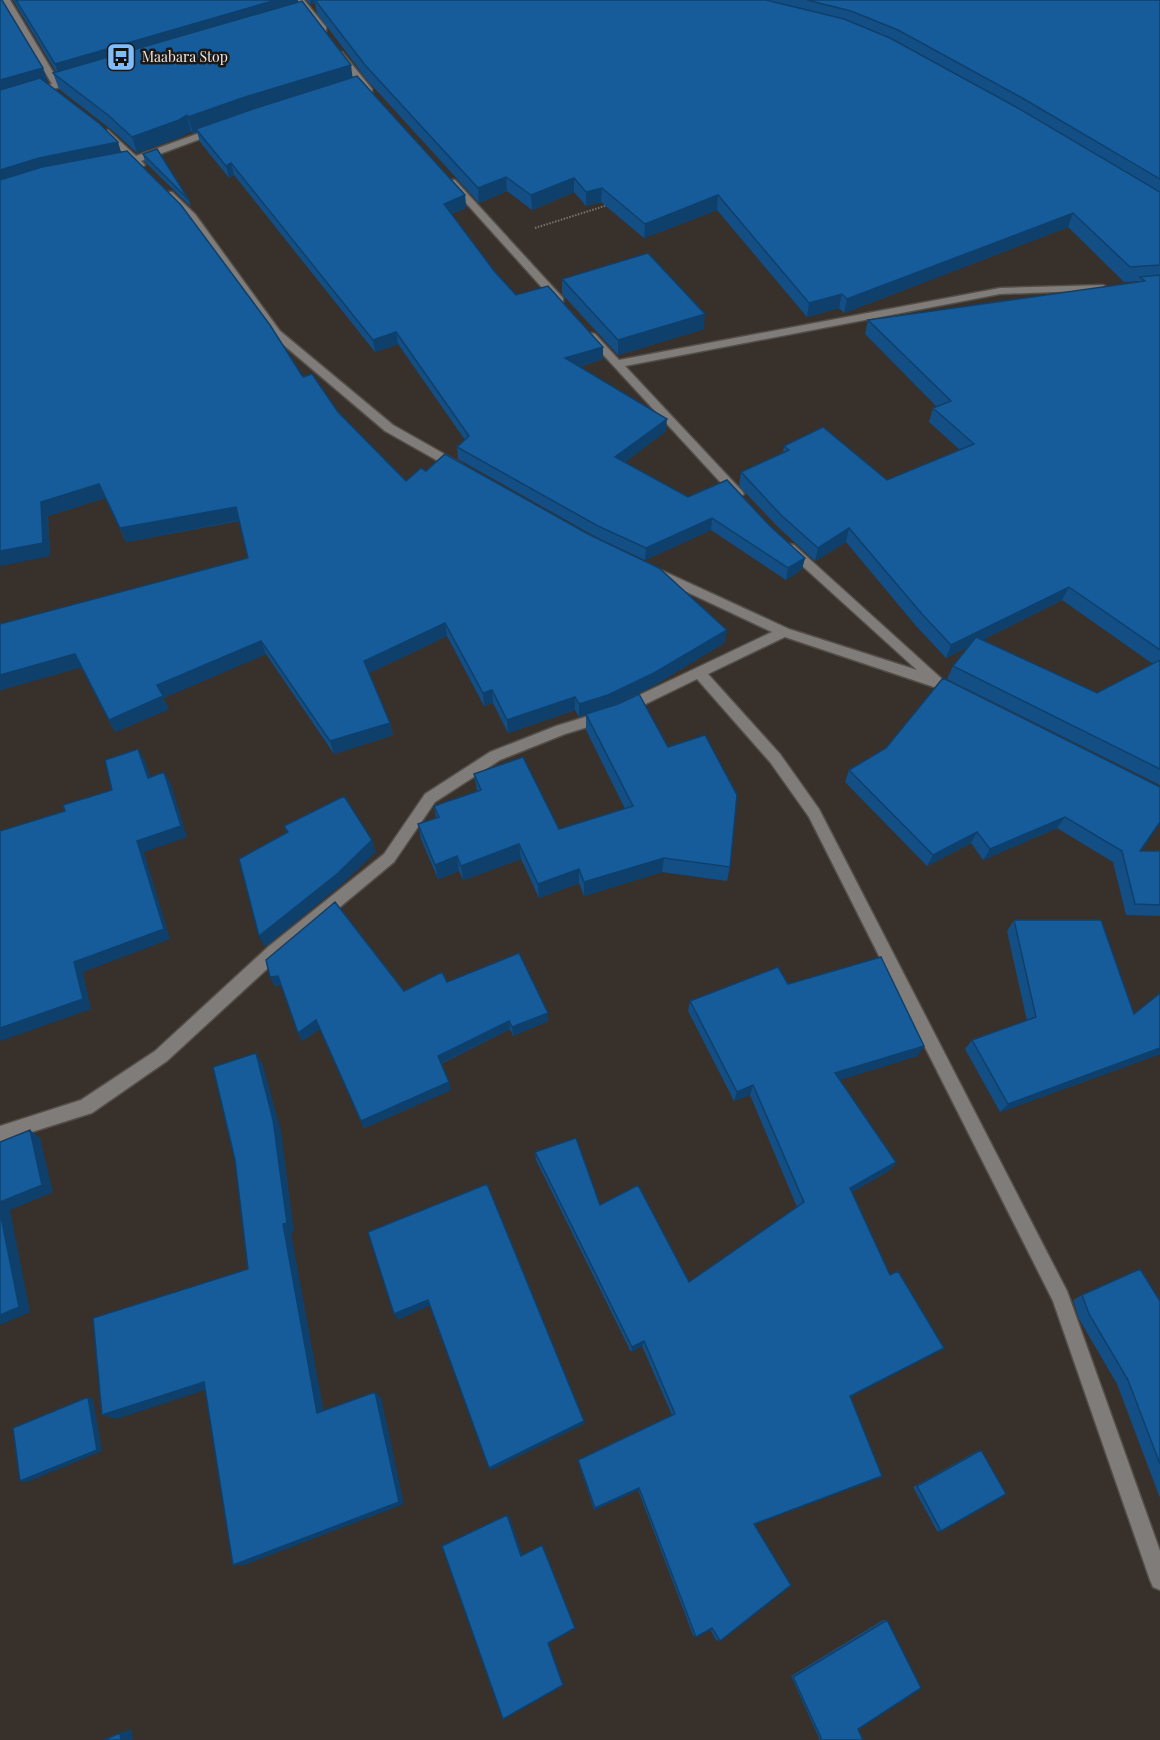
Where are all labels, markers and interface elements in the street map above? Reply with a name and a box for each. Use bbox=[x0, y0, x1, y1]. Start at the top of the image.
bus stop icon: Maabara Stop bbox=[105, 41, 137, 73]
place label: Maabara Stop bbox=[142, 47, 228, 66]

